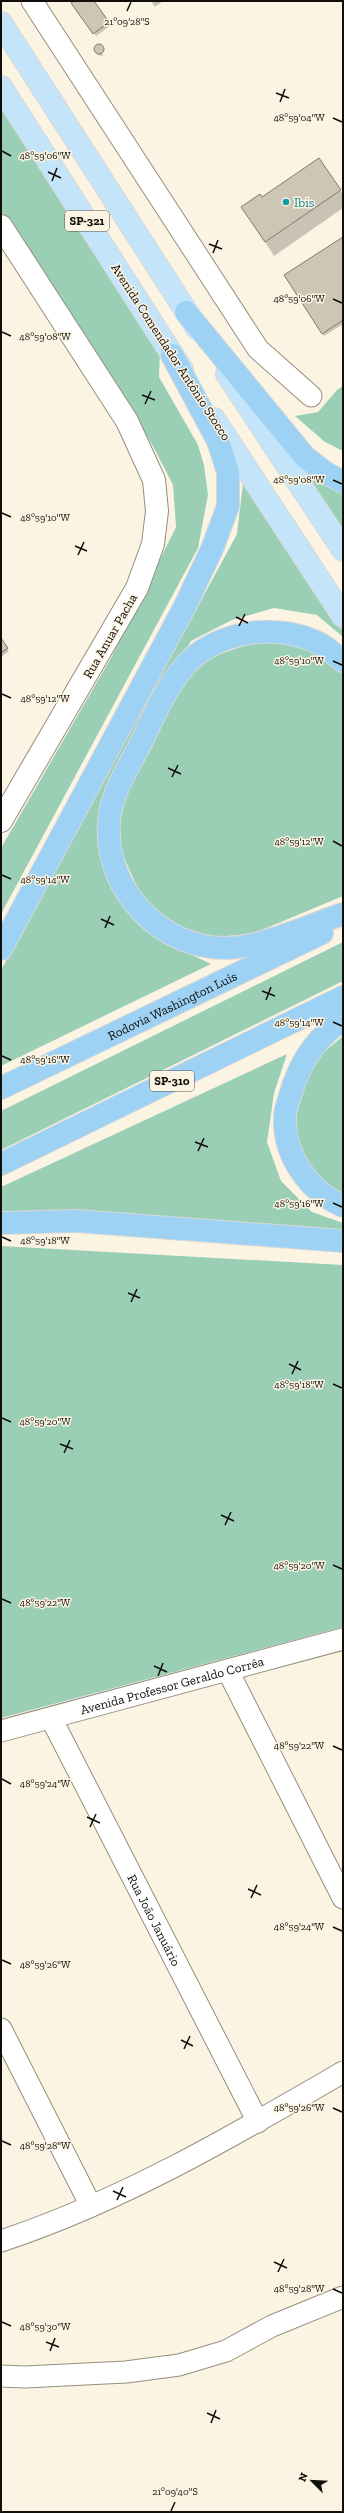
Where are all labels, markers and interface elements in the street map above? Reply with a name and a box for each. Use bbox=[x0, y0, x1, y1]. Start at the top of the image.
text: 21°09'28"S bbox=[104, 16, 150, 28]
text: 48°59'04"W bbox=[273, 112, 325, 124]
text: 48°59'06"W bbox=[19, 150, 71, 162]
place label: Ibis bbox=[294, 195, 315, 210]
marker: Ibis bbox=[281, 197, 291, 207]
road number: SP-321 bbox=[65, 211, 109, 231]
street label: Avenida Comendador Antônio Stocco bbox=[108, 261, 234, 444]
text: 48°59'06"W bbox=[273, 293, 325, 305]
text: 48°59'08"W bbox=[19, 331, 71, 343]
text: 48°59'08"W bbox=[273, 474, 325, 486]
text: 48°59'10"W bbox=[20, 512, 71, 524]
street label: Rua Anuar Pacha bbox=[80, 590, 141, 681]
text: 48°59'10"W bbox=[274, 655, 325, 667]
text: 48°59'12"W bbox=[20, 693, 70, 705]
text: 48°59'12"W bbox=[274, 836, 324, 848]
text: 48°59'14"W bbox=[20, 874, 70, 886]
street label: Rodovia Washington Luís bbox=[105, 968, 239, 1043]
text: 48°59'14"W bbox=[274, 1017, 324, 1029]
text: 48°59'16"W bbox=[20, 1054, 70, 1066]
road number: SP-310 bbox=[150, 1071, 194, 1091]
text: 48°59'16"W bbox=[274, 1198, 324, 1210]
text: 48°59'18"W bbox=[20, 1235, 70, 1247]
text: 48°59'18"W bbox=[274, 1379, 324, 1391]
text: 48°59'20"W bbox=[19, 1416, 71, 1428]
text: 48°59'20"W bbox=[273, 1560, 325, 1572]
text: 48°59'22"W bbox=[20, 1597, 71, 1609]
street label: Avenida Professor Geraldo Corrêa bbox=[79, 1653, 266, 1717]
text: 48°59'22"W bbox=[274, 1740, 325, 1752]
text: 48°59'24"W bbox=[20, 1778, 71, 1790]
street label: Rua João Januário bbox=[125, 1872, 184, 1969]
text: 48°59'24"W bbox=[274, 1921, 325, 1933]
text: 48°59'26"W bbox=[20, 1959, 71, 1971]
text: 48°59'26"W bbox=[274, 2102, 325, 2114]
text: 48°59'28"W bbox=[20, 2140, 71, 2152]
text: 48°59'28"W bbox=[274, 2283, 325, 2295]
text: 48°59'30"W bbox=[20, 2321, 71, 2333]
north arrow bbox=[292, 2461, 332, 2501]
text: N bbox=[296, 2470, 311, 2484]
text: 21°09'40"S bbox=[152, 2486, 198, 2498]

